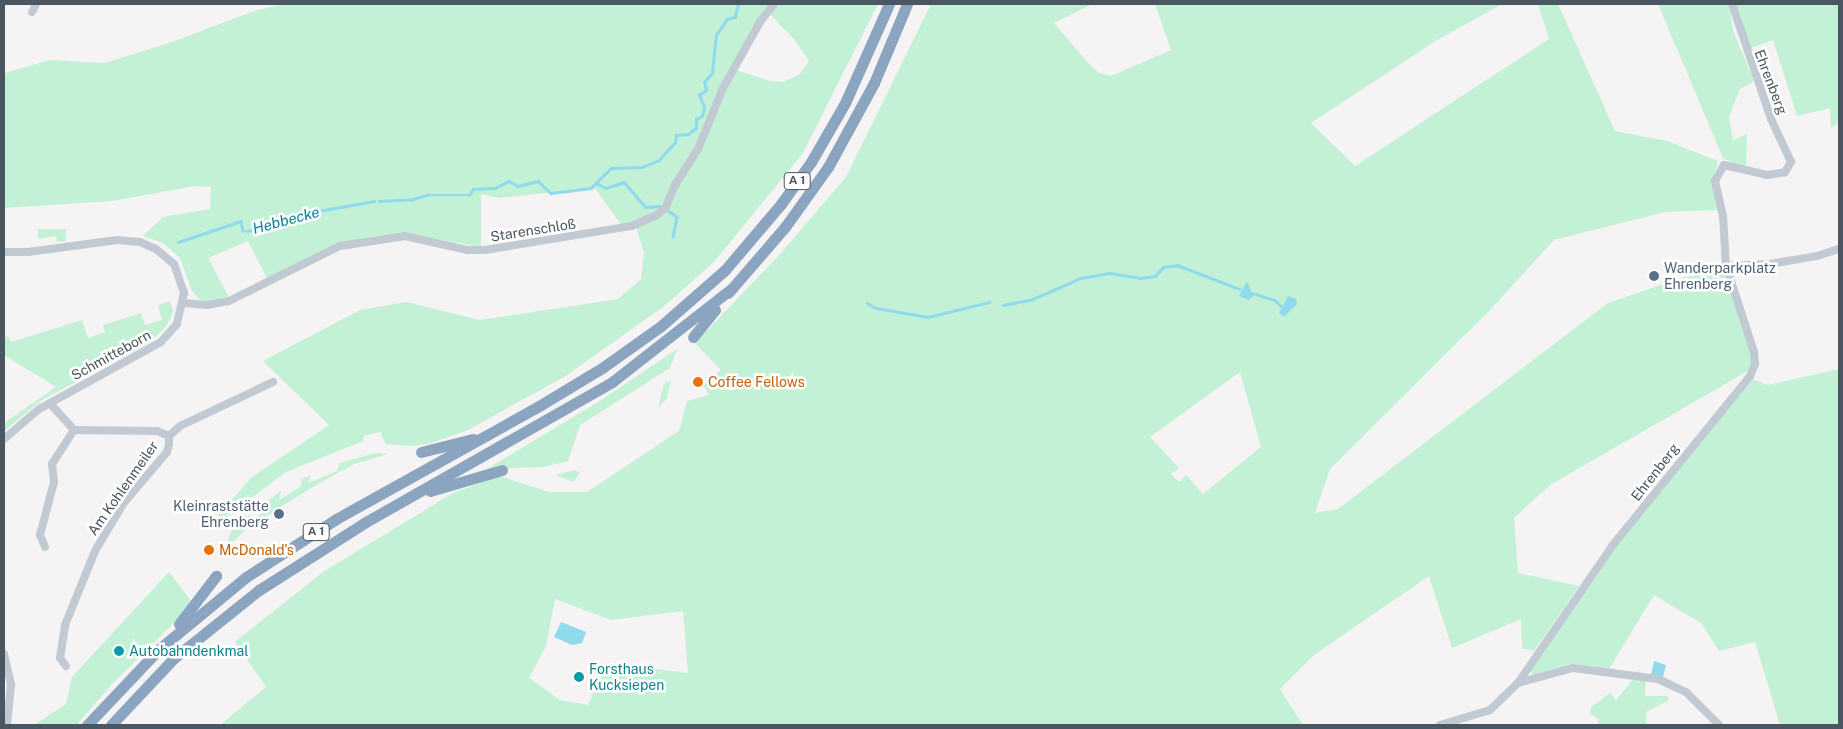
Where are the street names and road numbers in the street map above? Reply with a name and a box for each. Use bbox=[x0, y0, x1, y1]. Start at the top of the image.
street label: Ehrenberg bbox=[1751, 47, 1791, 117]
road number: A 1 bbox=[783, 172, 811, 190]
street label: Starenschloß bbox=[489, 215, 577, 245]
street label: Schmitteborn bbox=[68, 326, 154, 384]
street label: Am Kohlenmeiler bbox=[84, 438, 162, 538]
street label: Ehrenberg bbox=[1627, 440, 1683, 504]
road number: A 1 bbox=[302, 522, 330, 542]

